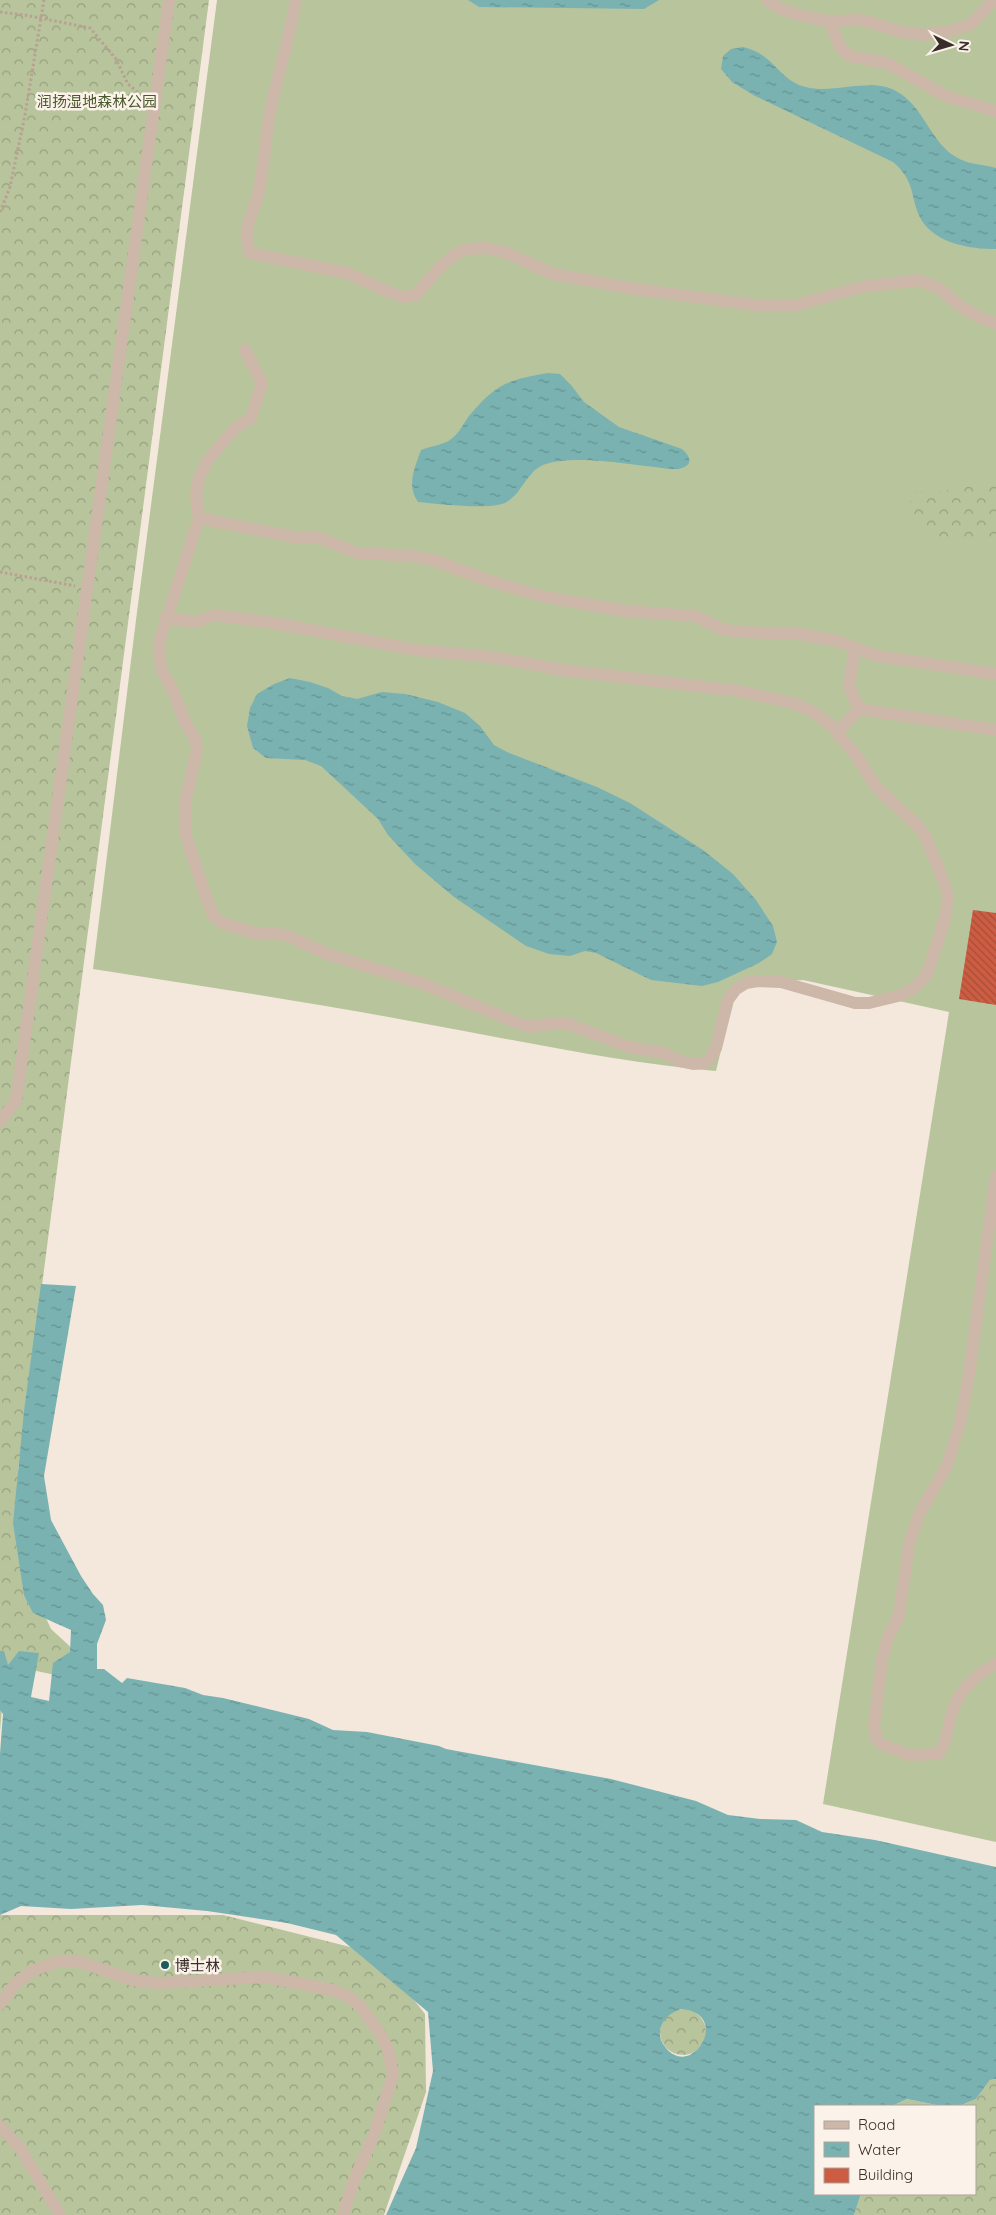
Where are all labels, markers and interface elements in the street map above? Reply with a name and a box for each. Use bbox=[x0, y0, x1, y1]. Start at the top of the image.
north arrow bbox=[926, 20, 976, 70]
text: N bbox=[955, 40, 973, 52]
park label: 润扬湿地森林公园 bbox=[37, 92, 157, 111]
place label: 博士林 bbox=[175, 1956, 220, 1975]
marker: 博士林 bbox=[159, 1959, 171, 1971]
legend bbox=[814, 2105, 976, 2195]
text: Road bbox=[858, 2115, 895, 2134]
text: Water bbox=[858, 2140, 901, 2159]
text: Building bbox=[858, 2165, 913, 2184]

